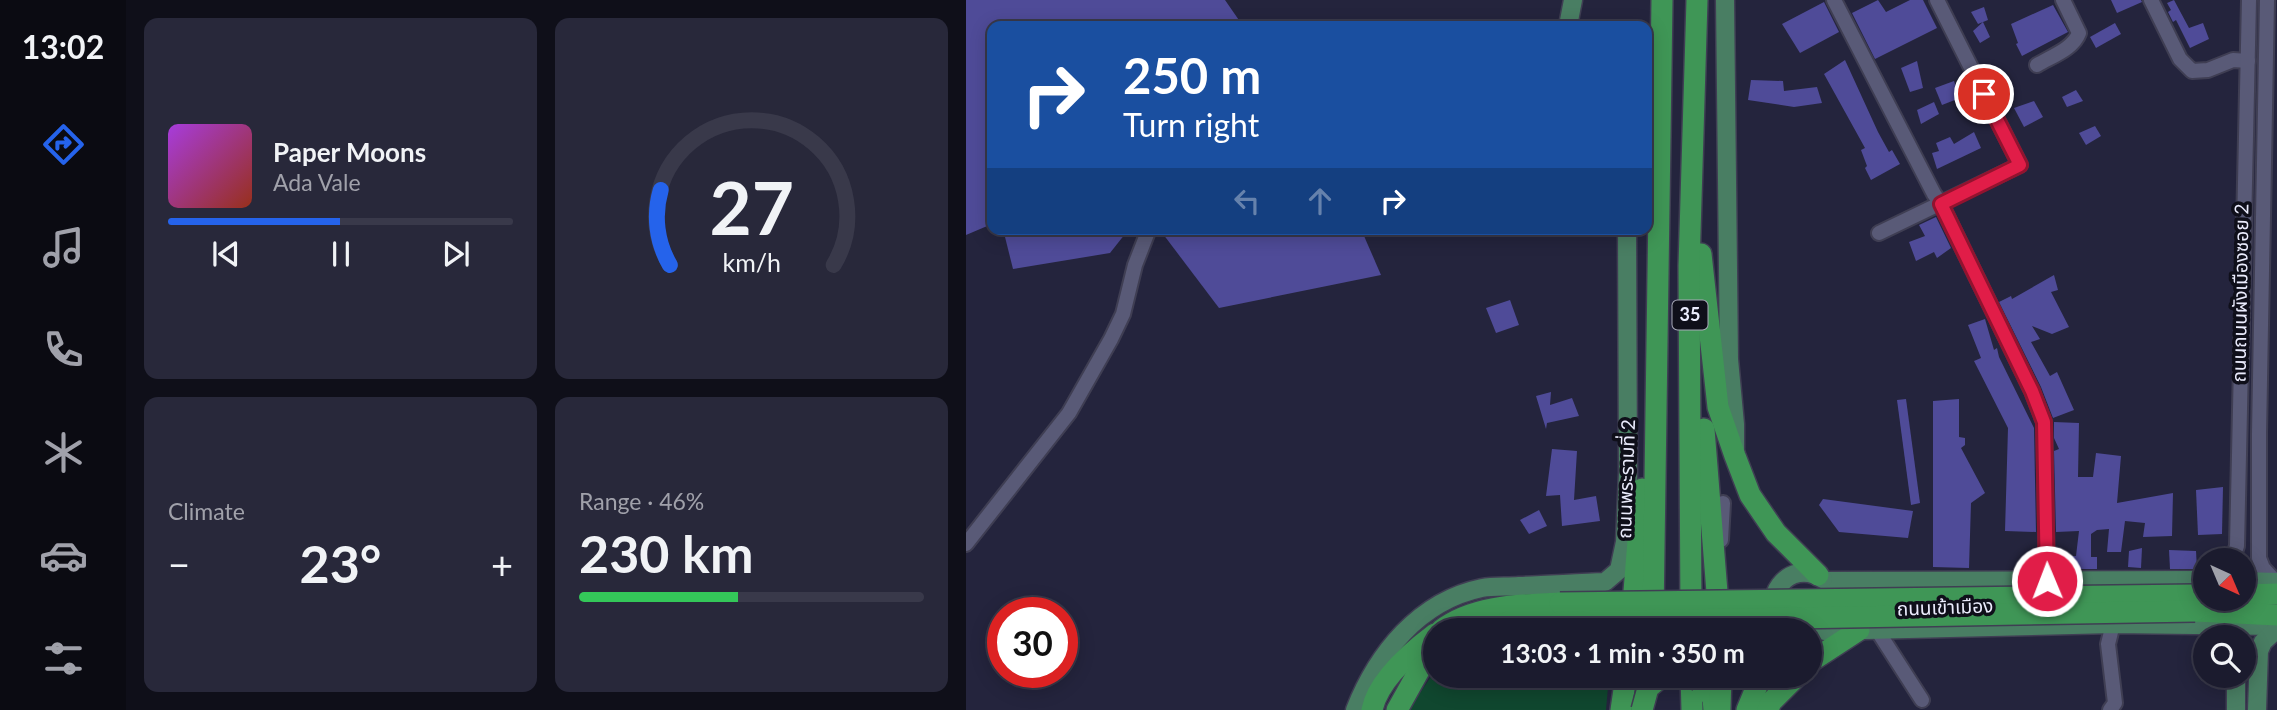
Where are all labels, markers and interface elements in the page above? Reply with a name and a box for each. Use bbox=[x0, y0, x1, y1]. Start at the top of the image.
text: 13:02 bbox=[22, 27, 104, 66]
text: 250 m bbox=[1123, 46, 1261, 104]
icon: right bbox=[1008, 49, 1099, 140]
pin bbox=[1954, 64, 2014, 124]
icon: arrive bbox=[1965, 75, 2003, 113]
text: Turn right bbox=[1123, 105, 1259, 144]
icon: directions bbox=[39, 120, 88, 169]
text: Paper Moons bbox=[273, 136, 426, 168]
text: 27 bbox=[709, 163, 794, 251]
text: Ada Vale bbox=[273, 168, 361, 196]
icon: left bbox=[1228, 182, 1266, 220]
icon: ahead bbox=[1301, 182, 1339, 220]
icon: right bbox=[1374, 182, 1412, 220]
street label: ถนนถนนผังเมืองซอย 2 bbox=[2226, 203, 2253, 383]
icon: music bbox=[39, 223, 88, 272]
icon: previous bbox=[207, 235, 245, 273]
icon: pause bbox=[322, 235, 360, 273]
icon: next bbox=[437, 235, 475, 273]
text: km/h bbox=[722, 247, 781, 277]
road number: 35 bbox=[1672, 300, 1708, 330]
icon: phone bbox=[39, 325, 88, 374]
street label: ถนนพระรามที่ 2 bbox=[1611, 419, 1639, 539]
icon: climate bbox=[39, 428, 88, 477]
text: Range · 46% bbox=[579, 487, 704, 515]
text: Climate bbox=[168, 497, 245, 525]
text: 230 km bbox=[579, 522, 753, 584]
icon: car bbox=[39, 531, 88, 580]
text: 23° bbox=[300, 532, 381, 594]
text: − bbox=[168, 541, 190, 587]
text: + bbox=[491, 541, 513, 587]
position arrow bbox=[2010, 544, 2084, 618]
north arrow bbox=[2193, 548, 2256, 611]
map controls bbox=[2193, 548, 2256, 688]
street label: ถนนเข้าเมือง bbox=[1896, 593, 1994, 620]
speed limit sign: 30 bbox=[987, 597, 1078, 688]
button: search bbox=[2193, 625, 2256, 688]
icon: filters bbox=[39, 634, 88, 683]
text: 13:03 · 1 min · 350 m bbox=[1500, 637, 1745, 669]

